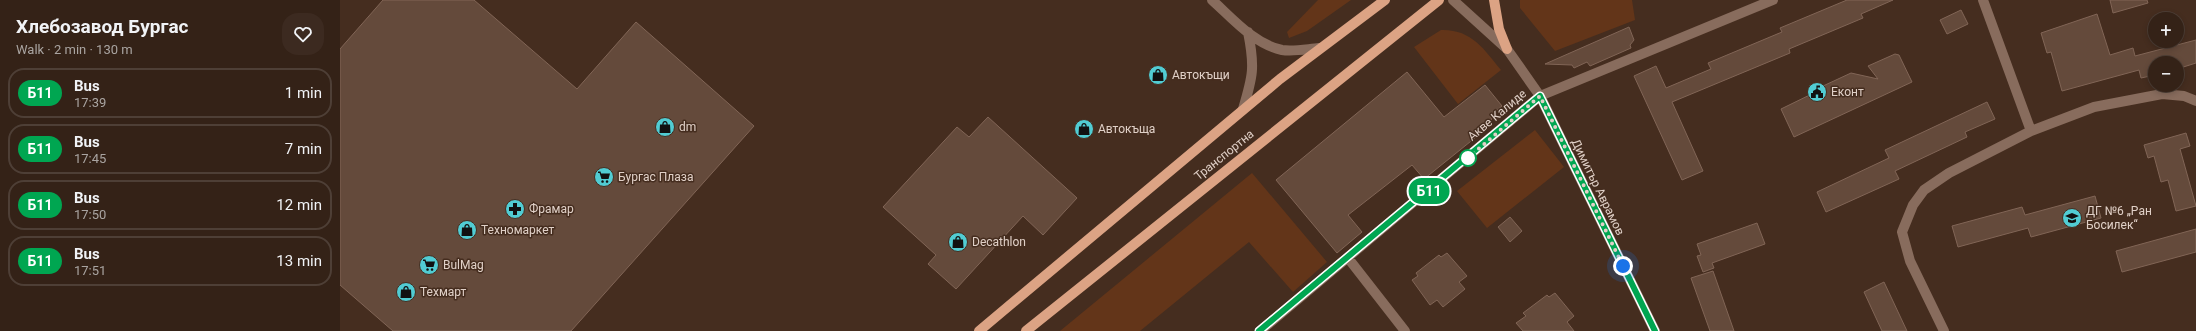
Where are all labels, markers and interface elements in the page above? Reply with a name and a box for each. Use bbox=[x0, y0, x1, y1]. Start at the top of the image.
map controls bbox=[2148, 12, 2184, 92]
button: + bbox=[2148, 12, 2184, 48]
button: heart bbox=[282, 13, 324, 55]
text: Хлебозавод Бургас bbox=[16, 15, 188, 38]
text: Walk · 2 min · 130 m bbox=[16, 42, 133, 57]
button: − bbox=[2148, 56, 2184, 92]
shop icon: Автокъщи bbox=[1147, 64, 1169, 86]
place label: Автокъщи bbox=[1172, 68, 1230, 82]
text: Bus bbox=[74, 77, 100, 95]
public building icon: Еконт bbox=[1806, 81, 1828, 103]
text: 1 min bbox=[285, 84, 322, 102]
text: Б11 bbox=[28, 85, 52, 101]
place label: Еконт bbox=[1831, 85, 1864, 99]
street label: Акве Калиде bbox=[1465, 86, 1529, 144]
text: 17:39 bbox=[74, 95, 106, 110]
shop icon: dm bbox=[654, 116, 676, 138]
shop icon: Автокъща bbox=[1073, 118, 1095, 140]
place label: dm bbox=[679, 120, 696, 134]
place label: Автокъща bbox=[1098, 122, 1155, 136]
street label: Транспортна bbox=[1192, 127, 1256, 183]
text: Bus bbox=[74, 133, 100, 151]
street label: Димитър Аврамов bbox=[1569, 137, 1627, 237]
text: 7 min bbox=[285, 140, 322, 158]
text: Б11 bbox=[28, 141, 52, 157]
unlabelled marker bbox=[1459, 149, 1477, 167]
text: 17:45 bbox=[74, 151, 106, 166]
supermarket icon: Бургас Плаза bbox=[593, 166, 615, 188]
place label: Бургас Плаза bbox=[618, 170, 693, 184]
line badge: Б11 bbox=[1406, 178, 1452, 204]
text: Б11 bbox=[1417, 183, 1441, 199]
text: Bus bbox=[74, 189, 100, 207]
text: 12 min bbox=[276, 196, 322, 214]
text: Б11 bbox=[28, 197, 52, 213]
pharmacy icon: Фрамар bbox=[504, 198, 526, 220]
place label: Фрамар bbox=[529, 202, 574, 216]
place label: ДГ №6 „Ран Босилек“ bbox=[2086, 204, 2152, 232]
text: 17:50 bbox=[74, 207, 106, 222]
school or university icon: ДГ №6 „Ран Босилек“ bbox=[2061, 207, 2083, 229]
shop icon: Техномаркет bbox=[456, 219, 478, 241]
place label: Техномаркет bbox=[481, 223, 555, 237]
shop icon: Decathlon bbox=[947, 231, 969, 253]
place label: Decathlon bbox=[972, 235, 1026, 249]
text: Bus bbox=[74, 245, 100, 263]
text: 13 min bbox=[276, 252, 322, 270]
text: Б11 bbox=[28, 253, 52, 269]
supermarket icon: BulMag bbox=[418, 254, 440, 276]
your location bbox=[1613, 256, 1633, 276]
place label: BulMag bbox=[443, 258, 484, 272]
text: 17:51 bbox=[74, 263, 106, 278]
shop icon: Техмарт bbox=[395, 281, 417, 303]
place label: Техмарт bbox=[420, 285, 467, 299]

